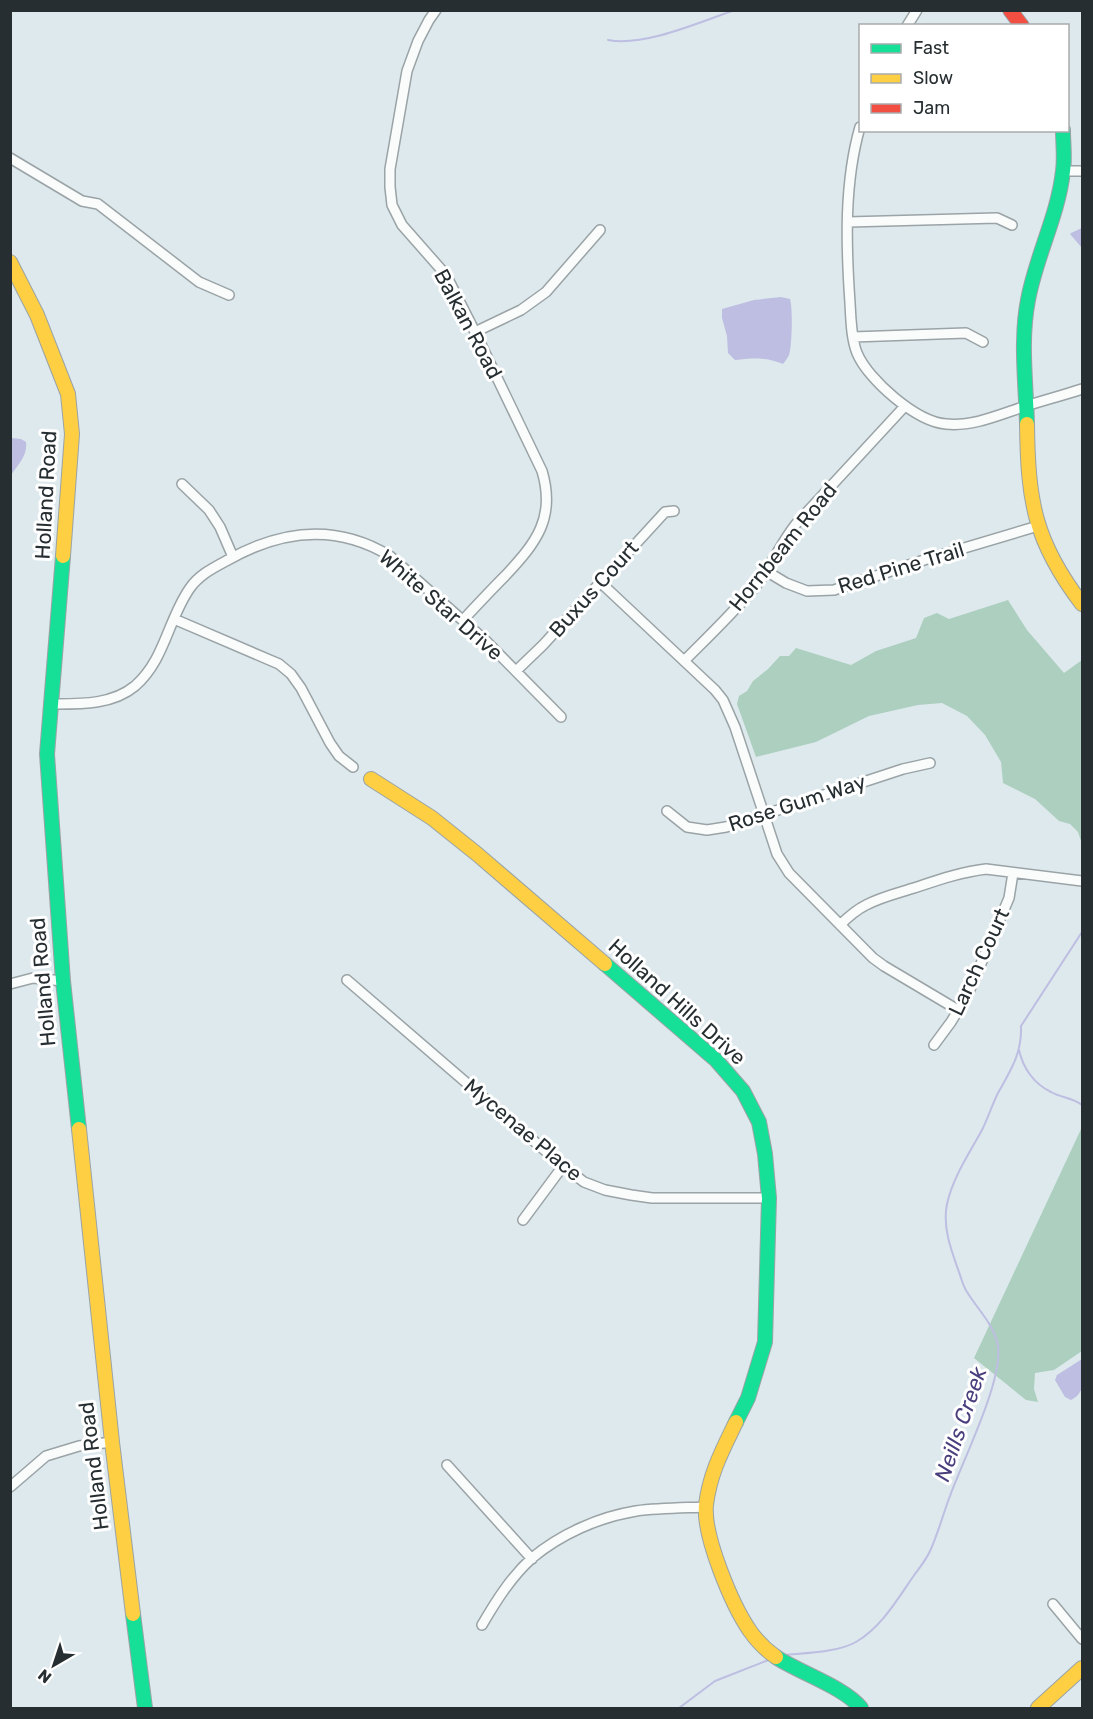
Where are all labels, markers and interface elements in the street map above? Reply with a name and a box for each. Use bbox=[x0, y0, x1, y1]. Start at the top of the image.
legend bbox=[859, 24, 1069, 132]
text: Fast bbox=[913, 37, 949, 59]
text: Slow bbox=[913, 67, 953, 89]
text: Jam bbox=[913, 97, 950, 119]
street label: Balkan Road bbox=[429, 265, 508, 383]
street label: Holland Road bbox=[30, 430, 61, 560]
street label: Hornbeam Road bbox=[723, 478, 842, 616]
street label: Buxus Court bbox=[544, 535, 644, 642]
street label: Red Pine Trail bbox=[835, 536, 967, 599]
street label: White Star Drive bbox=[374, 544, 508, 665]
street label: Rose Gum Way bbox=[725, 768, 869, 837]
street label: Larch Court bbox=[943, 904, 1014, 1019]
street label: Holland Road bbox=[24, 917, 61, 1047]
street label: Holland Hills Drive bbox=[604, 933, 751, 1070]
street label: Mycenae Place bbox=[459, 1073, 587, 1186]
water label: Neills Creek bbox=[928, 1363, 993, 1485]
street label: Holland Road bbox=[73, 1401, 114, 1532]
north arrow bbox=[24, 1635, 84, 1695]
text: N bbox=[34, 1665, 55, 1687]

